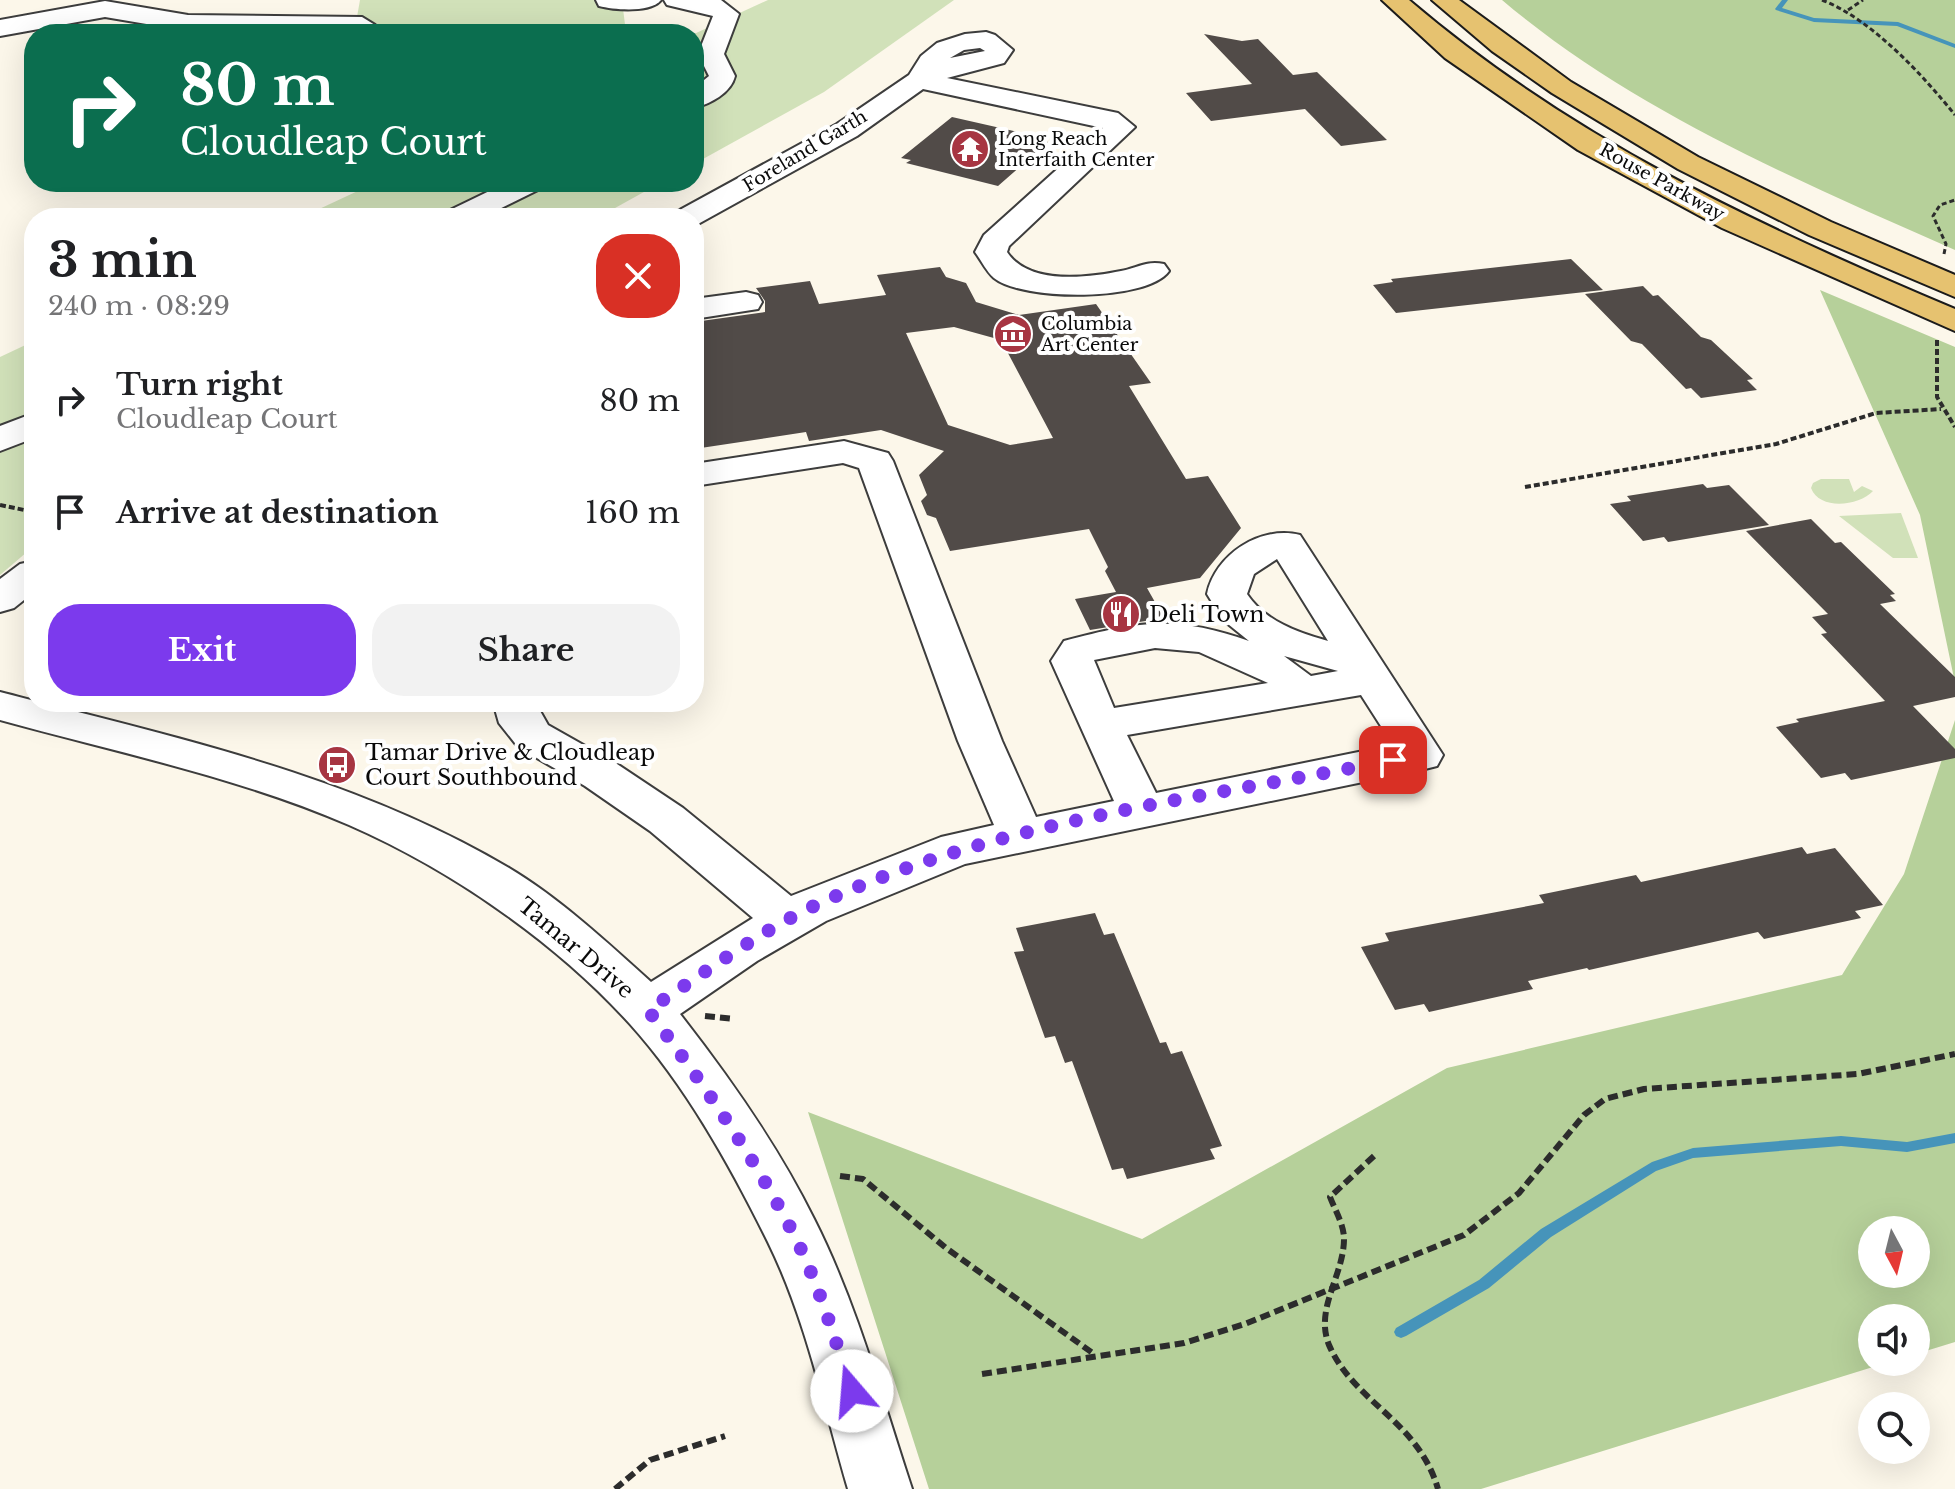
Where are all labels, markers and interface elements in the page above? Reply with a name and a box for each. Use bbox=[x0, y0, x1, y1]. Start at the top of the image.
text: 80 m bbox=[180, 51, 335, 120]
icon: right bbox=[48, 56, 152, 160]
street label: Foreland Garth bbox=[739, 105, 871, 197]
text: Cloudleap Court bbox=[180, 120, 487, 165]
temple icon: Long Reach Interfaith Center bbox=[949, 128, 991, 170]
place label: Long Reach Interfaith Center bbox=[998, 128, 1155, 171]
street label: Rouse Parkway bbox=[1596, 139, 1729, 226]
text: 3 min bbox=[48, 230, 197, 290]
button: close bbox=[596, 234, 680, 318]
text: 240 m · 08:29 bbox=[48, 290, 230, 322]
museum icon: Columbia Art Center bbox=[992, 313, 1034, 355]
place label: Columbia Art Center bbox=[1040, 313, 1139, 356]
text: Turn right bbox=[116, 366, 283, 403]
icon: right bbox=[48, 378, 92, 422]
text: 80 m bbox=[600, 382, 680, 419]
text: Cloudleap Court bbox=[116, 403, 338, 435]
icon: arrive bbox=[48, 490, 92, 534]
text: Arrive at destination bbox=[116, 494, 439, 531]
text: 160 m bbox=[585, 494, 680, 531]
restaurant icon: Deli Town bbox=[1100, 593, 1142, 635]
place label: Deli Town bbox=[1149, 601, 1264, 628]
button: Exit bbox=[48, 604, 356, 696]
button: Share bbox=[372, 604, 680, 696]
pin bbox=[1359, 726, 1427, 794]
icon: arrive bbox=[1371, 738, 1415, 782]
place label: Tamar Drive & Cloudleap Court Southbound bbox=[365, 739, 655, 791]
bus stop icon: Tamar Drive & Cloudleap Court Southbound bbox=[316, 744, 358, 786]
street label: Tamar Drive bbox=[513, 892, 639, 1004]
north arrow bbox=[1858, 1216, 1930, 1288]
map controls bbox=[1858, 1216, 1930, 1464]
button: sound bbox=[1858, 1304, 1930, 1376]
position arrow bbox=[810, 1349, 894, 1433]
button: search bbox=[1858, 1392, 1930, 1464]

